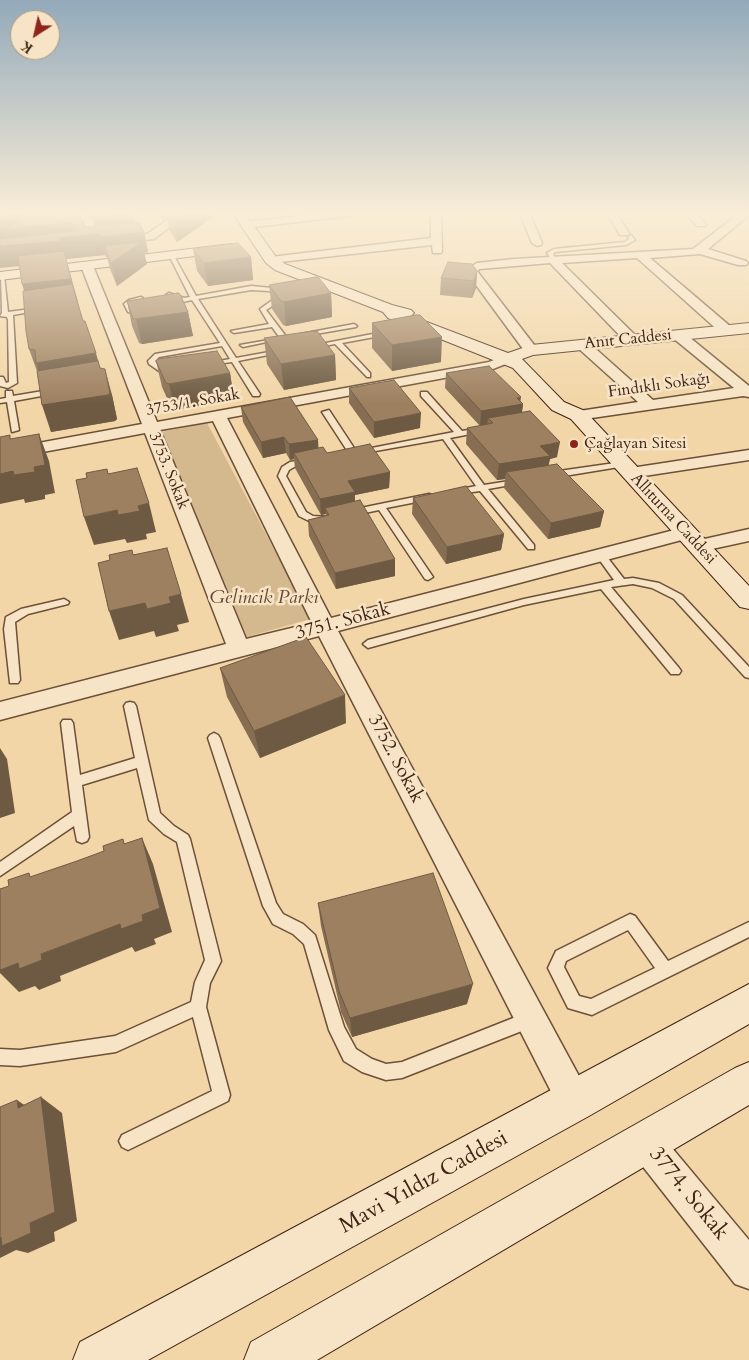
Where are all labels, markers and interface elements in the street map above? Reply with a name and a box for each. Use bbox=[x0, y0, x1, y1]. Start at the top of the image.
north arrow bbox=[10, 10, 60, 60]
text: K bbox=[17, 36, 37, 58]
street label: Anıt Caddesi bbox=[583, 326, 673, 354]
street label: Fındıklı Sokağı bbox=[607, 369, 711, 403]
street label: 3753/1. Sokak bbox=[144, 385, 242, 421]
street label: 3753. Sokak bbox=[144, 429, 192, 513]
place label: Çağlayan Sitesi bbox=[584, 434, 687, 454]
marker: Çağlayan Sitesi bbox=[568, 438, 580, 450]
street label: Allıturna Caddesi bbox=[626, 470, 720, 568]
park label: Gelincik Parkı bbox=[210, 588, 318, 610]
street label: 3751. Sokak bbox=[293, 598, 393, 646]
street label: 3752. Sokak bbox=[362, 711, 428, 807]
street label: Mavi Yıldız Caddesi bbox=[335, 1126, 513, 1240]
street label: 3774. Sokak bbox=[642, 1142, 734, 1246]

